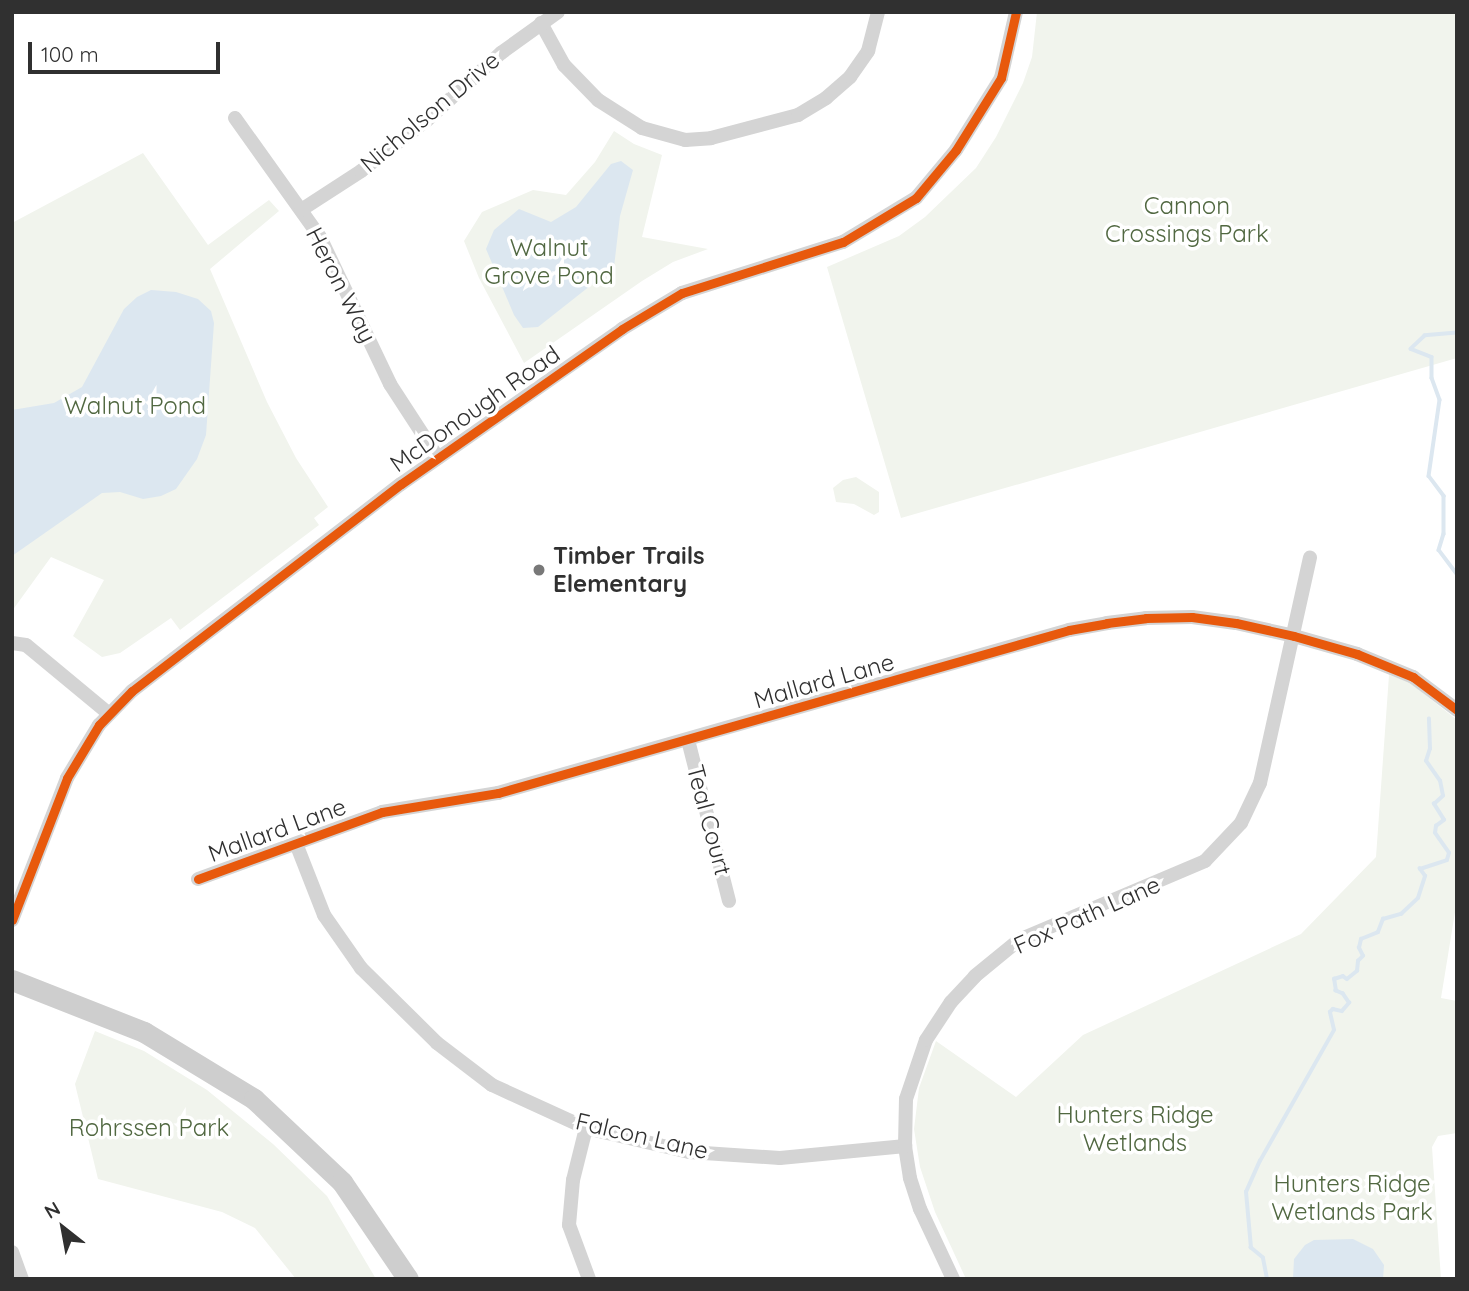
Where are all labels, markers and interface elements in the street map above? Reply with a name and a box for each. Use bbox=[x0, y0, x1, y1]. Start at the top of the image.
scale bar bbox=[32, 28, 224, 72]
text: 100 m bbox=[41, 41, 99, 67]
street label: Nicholson Drive bbox=[355, 45, 505, 179]
park label: Cannon Crossings Park bbox=[1105, 192, 1269, 248]
street label: Heron Way bbox=[300, 223, 382, 347]
park label: Walnut Grove Pond bbox=[484, 234, 614, 290]
street label: McDonough Road bbox=[385, 340, 565, 478]
park label: Walnut Pond bbox=[64, 392, 206, 420]
place label: Timber Trails Elementary bbox=[553, 542, 705, 598]
marker: Timber Trails Elementary bbox=[531, 562, 547, 578]
street label: Mallard Lane bbox=[751, 647, 897, 715]
street label: Teal Court bbox=[680, 762, 738, 878]
street label: Mallard Lane bbox=[204, 792, 350, 868]
street label: Fox Path Lane bbox=[1009, 870, 1165, 960]
park label: Hunters Ridge Wetlands bbox=[1056, 1101, 1214, 1157]
street label: Falcon Lane bbox=[573, 1107, 711, 1165]
park label: Rohrssen Park bbox=[69, 1114, 229, 1142]
park label: Hunters Ridge Wetlands Park bbox=[1271, 1170, 1433, 1226]
north arrow bbox=[28, 1193, 98, 1263]
text: N bbox=[40, 1196, 64, 1224]

